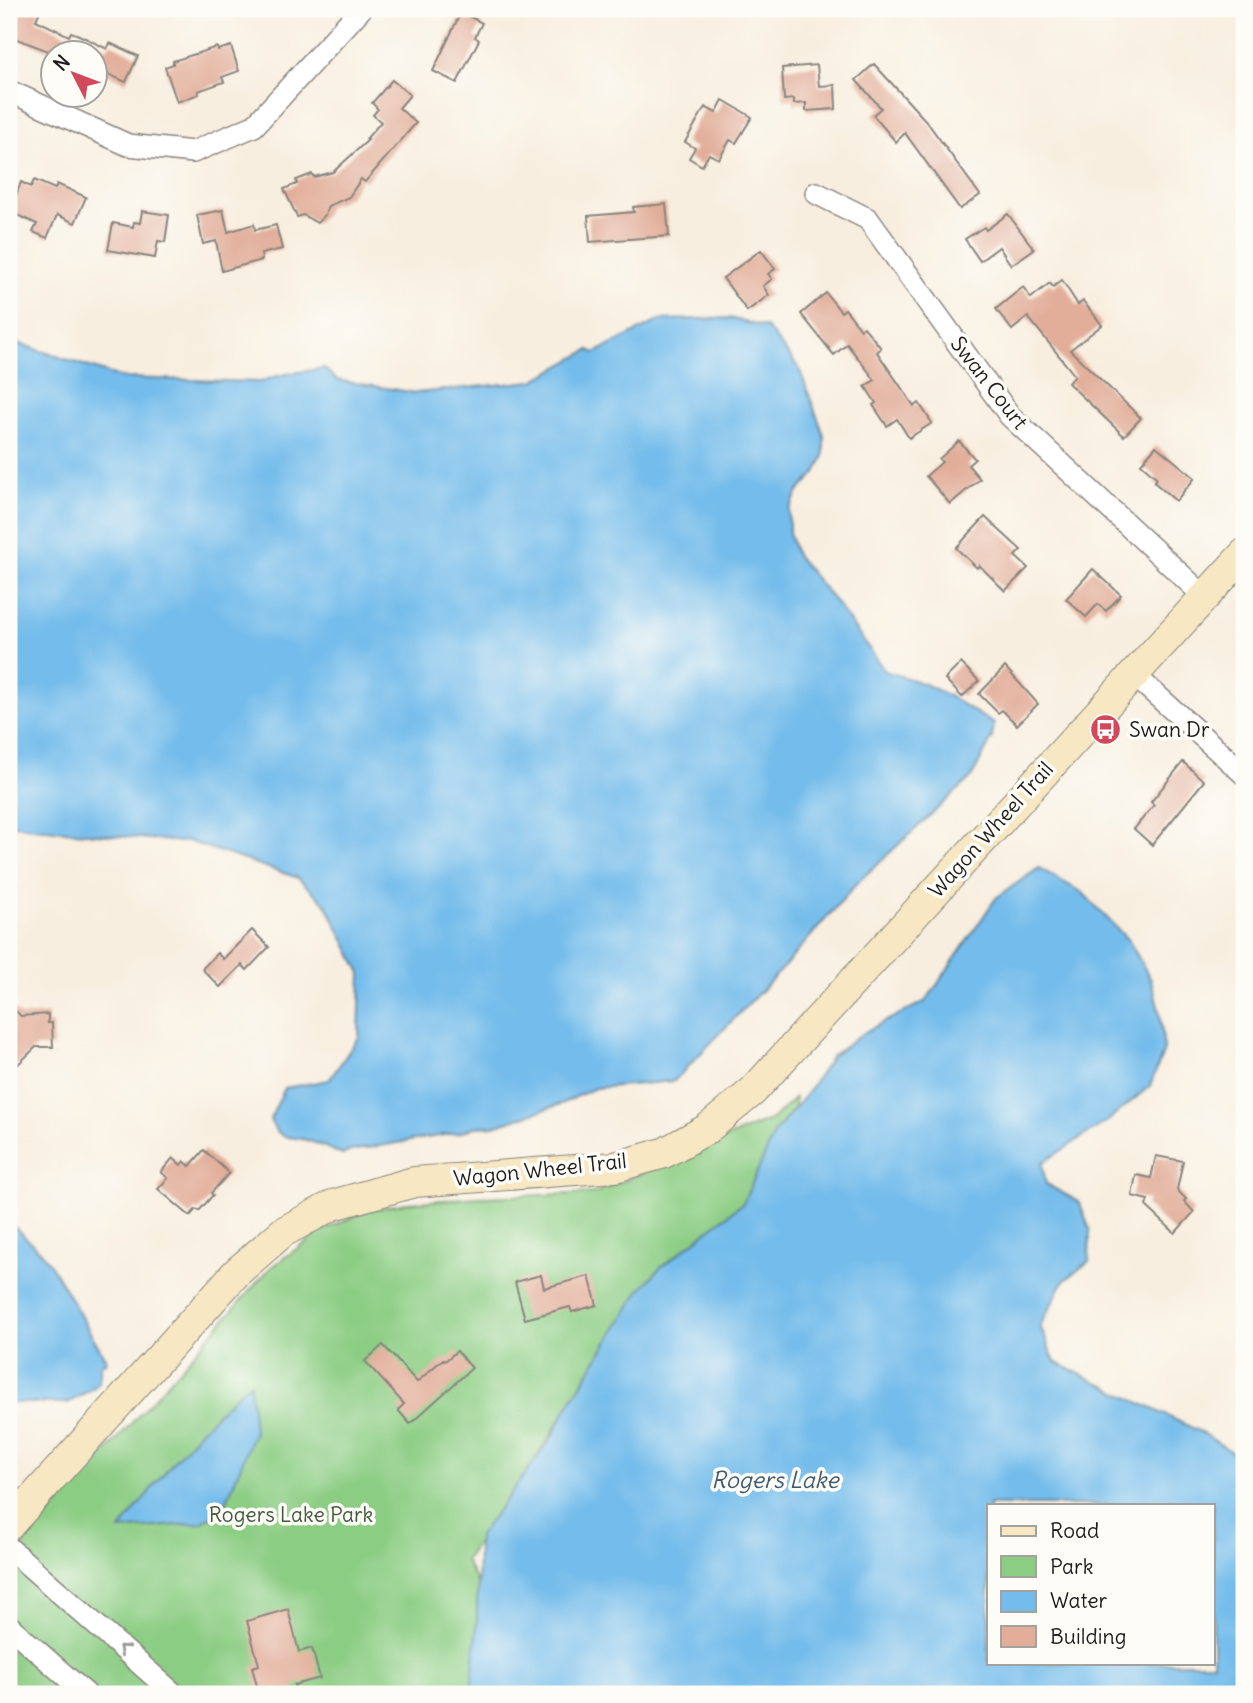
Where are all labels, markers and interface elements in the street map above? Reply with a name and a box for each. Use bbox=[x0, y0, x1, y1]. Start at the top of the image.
north arrow bbox=[38, 38, 108, 108]
text: N bbox=[48, 50, 75, 76]
street label: Swan Court bbox=[945, 331, 1034, 435]
bus stop icon: Swan Dr bbox=[1089, 713, 1123, 747]
place label: Swan Dr bbox=[1129, 716, 1210, 743]
street label: Wagon Wheel Trail bbox=[922, 756, 1059, 903]
street label: Wagon Wheel Trail bbox=[452, 1147, 628, 1192]
water label: Rogers Lake bbox=[711, 1465, 840, 1494]
park label: Rogers Lake Park bbox=[209, 1501, 373, 1528]
legend bbox=[987, 1504, 1214, 1664]
text: Road bbox=[1050, 1517, 1099, 1544]
text: Park bbox=[1050, 1553, 1093, 1580]
text: Water bbox=[1050, 1587, 1108, 1614]
text: Building bbox=[1050, 1623, 1126, 1650]
one-way arrow bbox=[118, 1645, 131, 1657]

